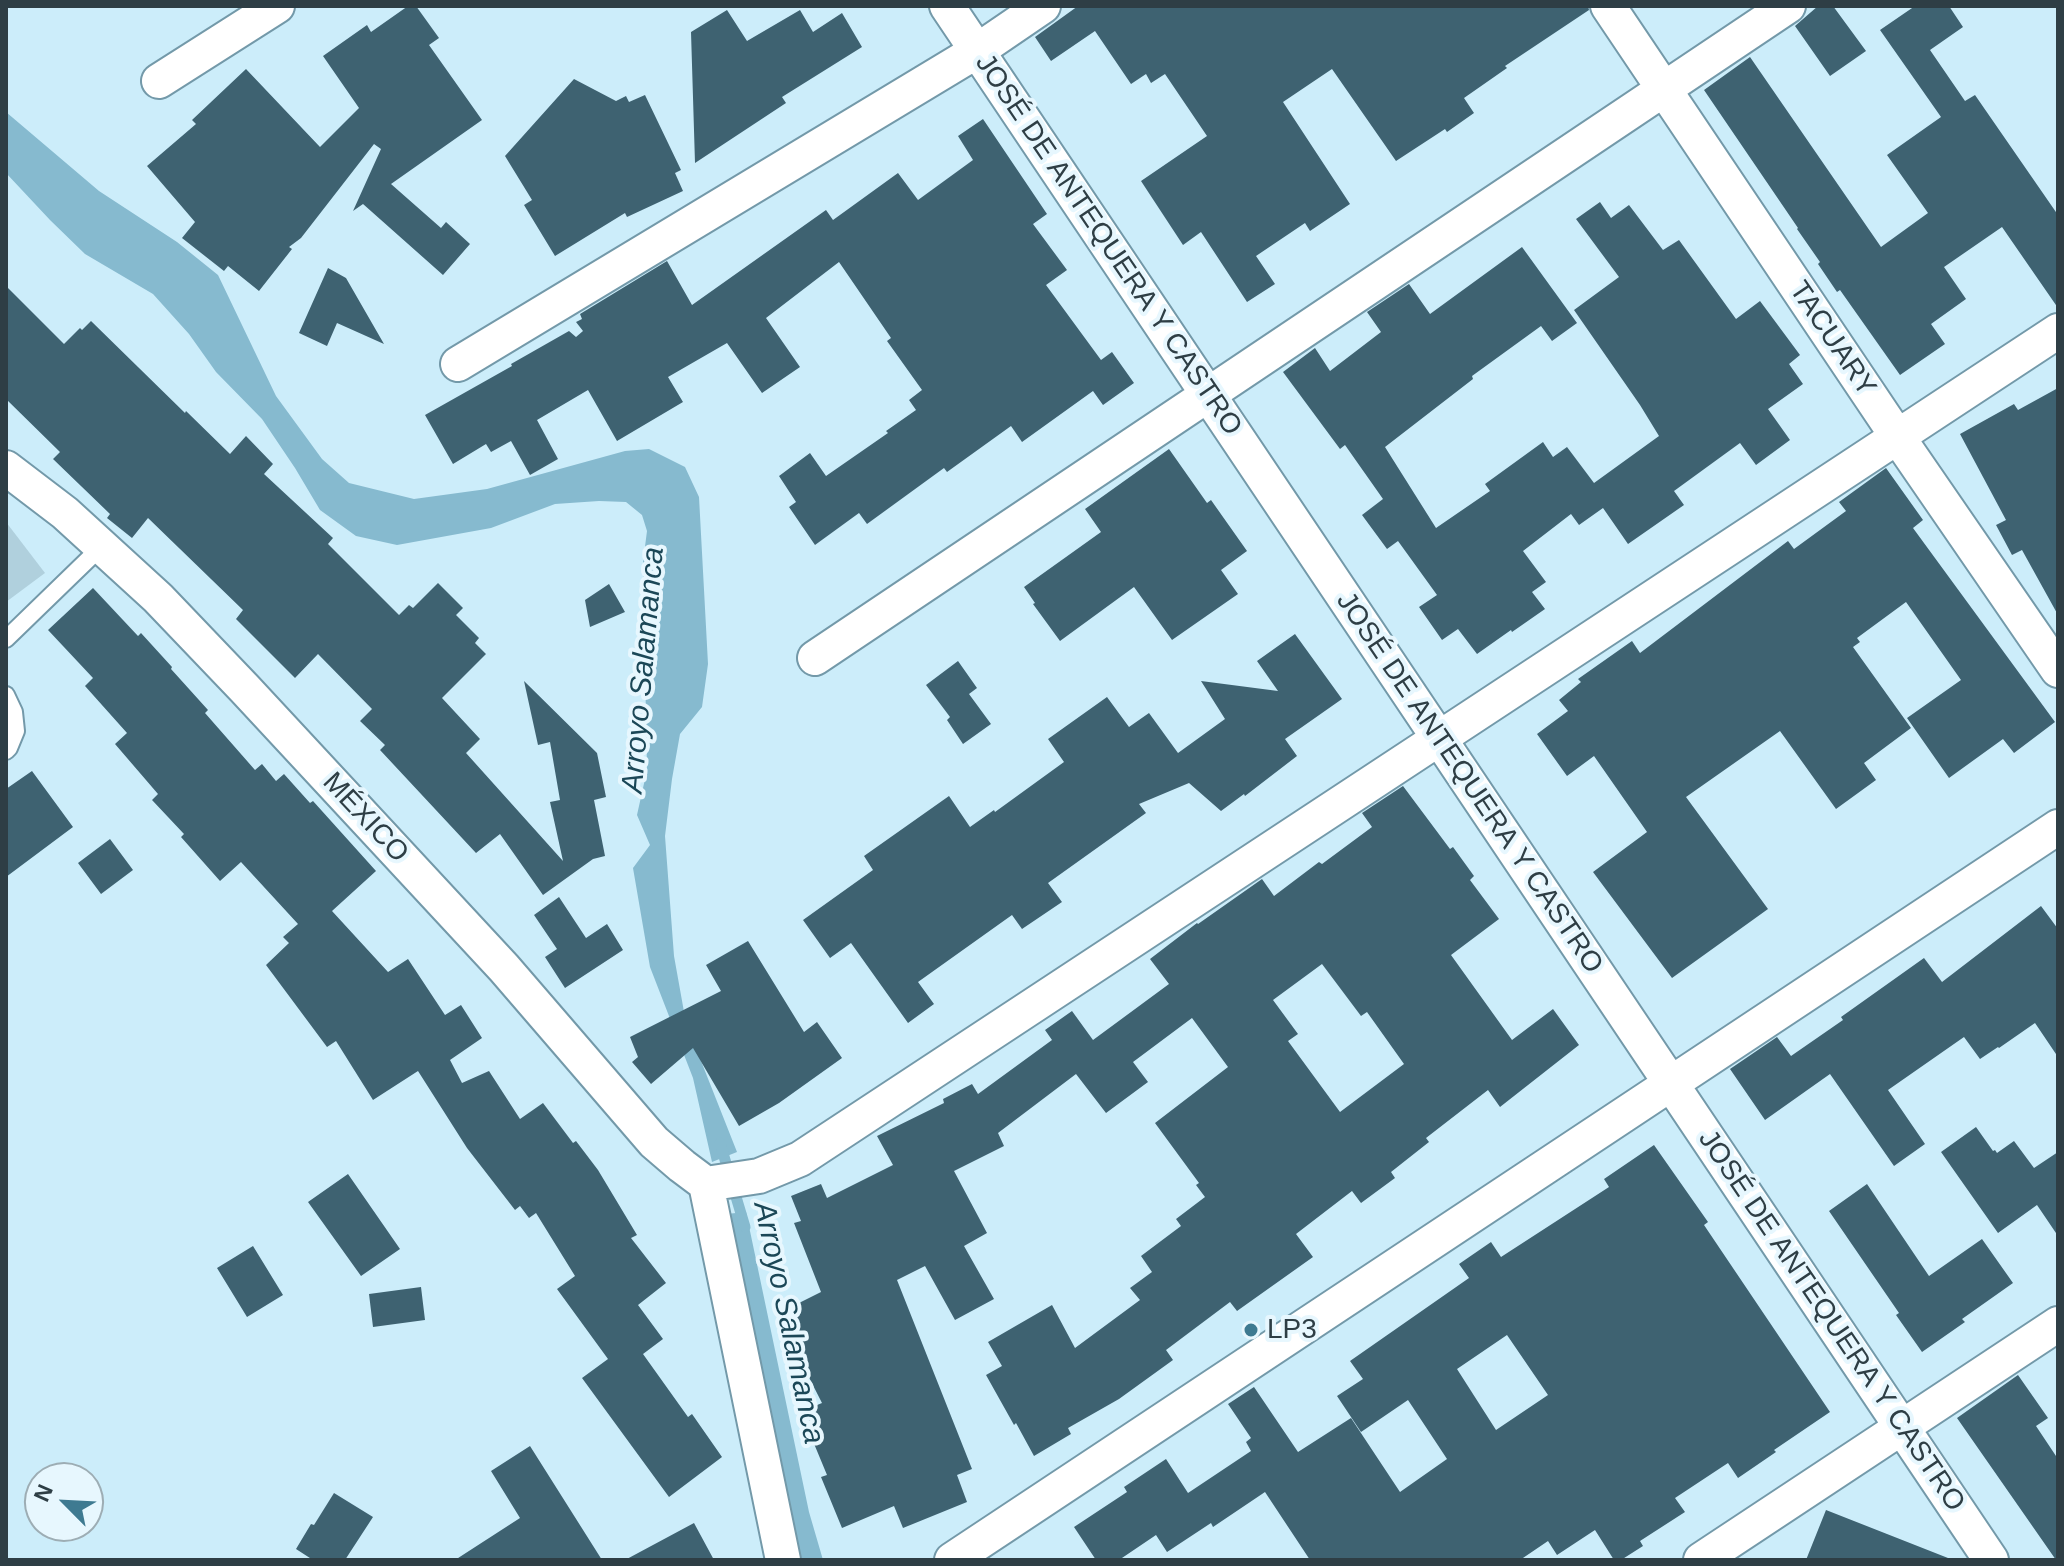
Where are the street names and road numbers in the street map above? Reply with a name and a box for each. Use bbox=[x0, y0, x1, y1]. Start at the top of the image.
street label: JOSÉ DE ANTEQUERA Y CASTRO bbox=[967, 48, 1249, 442]
street label: TACUARY bbox=[1781, 275, 1883, 403]
street label: JOSÉ DE ANTEQUERA Y CASTRO bbox=[1328, 586, 1610, 980]
street label: MÉXICO bbox=[315, 766, 415, 870]
street label: JOSÉ DE ANTEQUERA Y CASTRO bbox=[1690, 1124, 1972, 1518]

